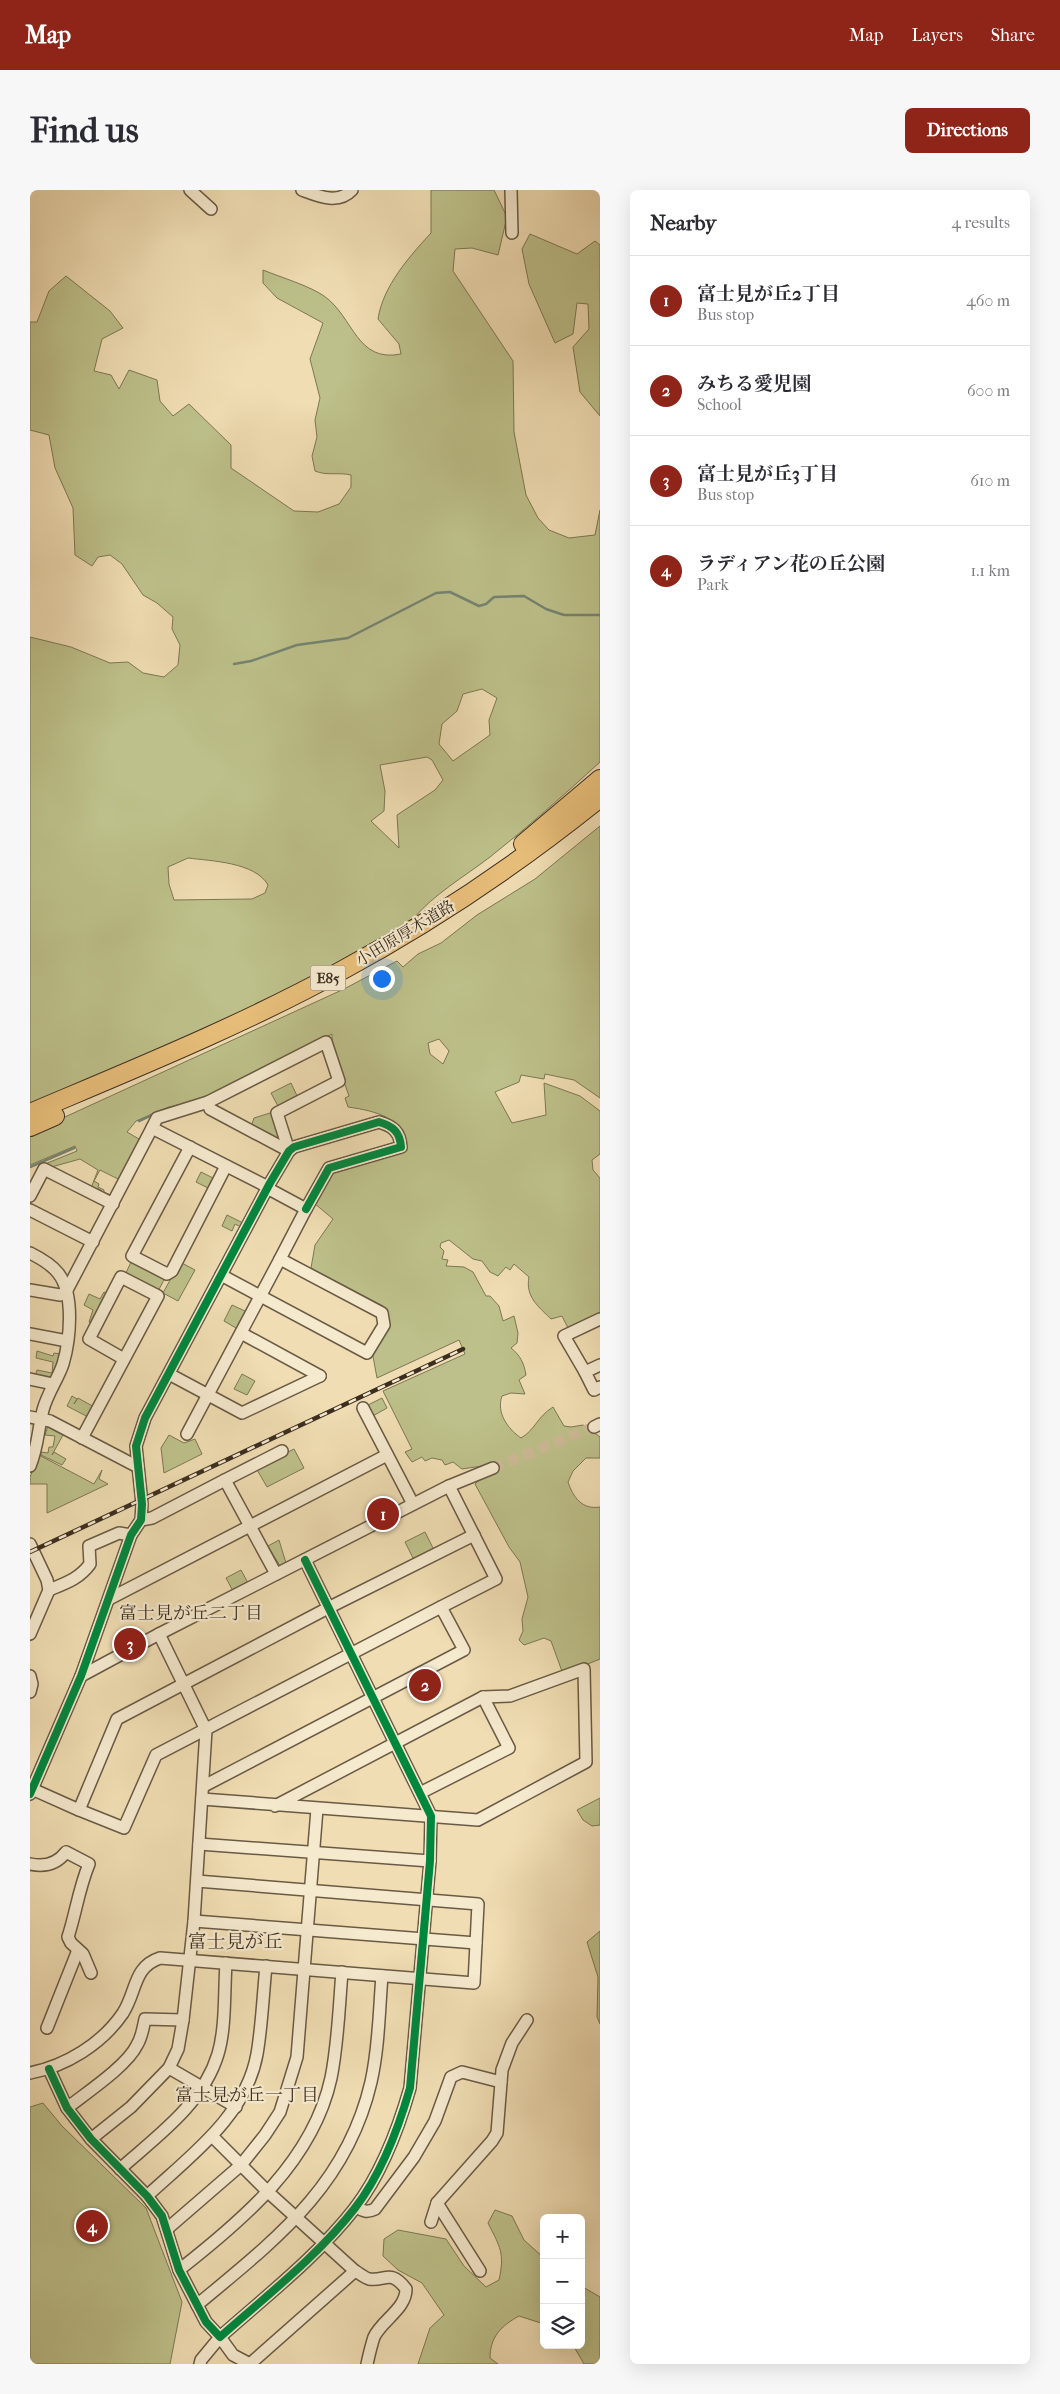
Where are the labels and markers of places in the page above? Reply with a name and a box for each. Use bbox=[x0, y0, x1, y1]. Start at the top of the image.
pin: 1 bbox=[367, 1495, 399, 1533]
pin: 3 bbox=[114, 1625, 146, 1663]
pin: 2 bbox=[409, 1666, 441, 1704]
pin: 4 bbox=[76, 2207, 108, 2245]

